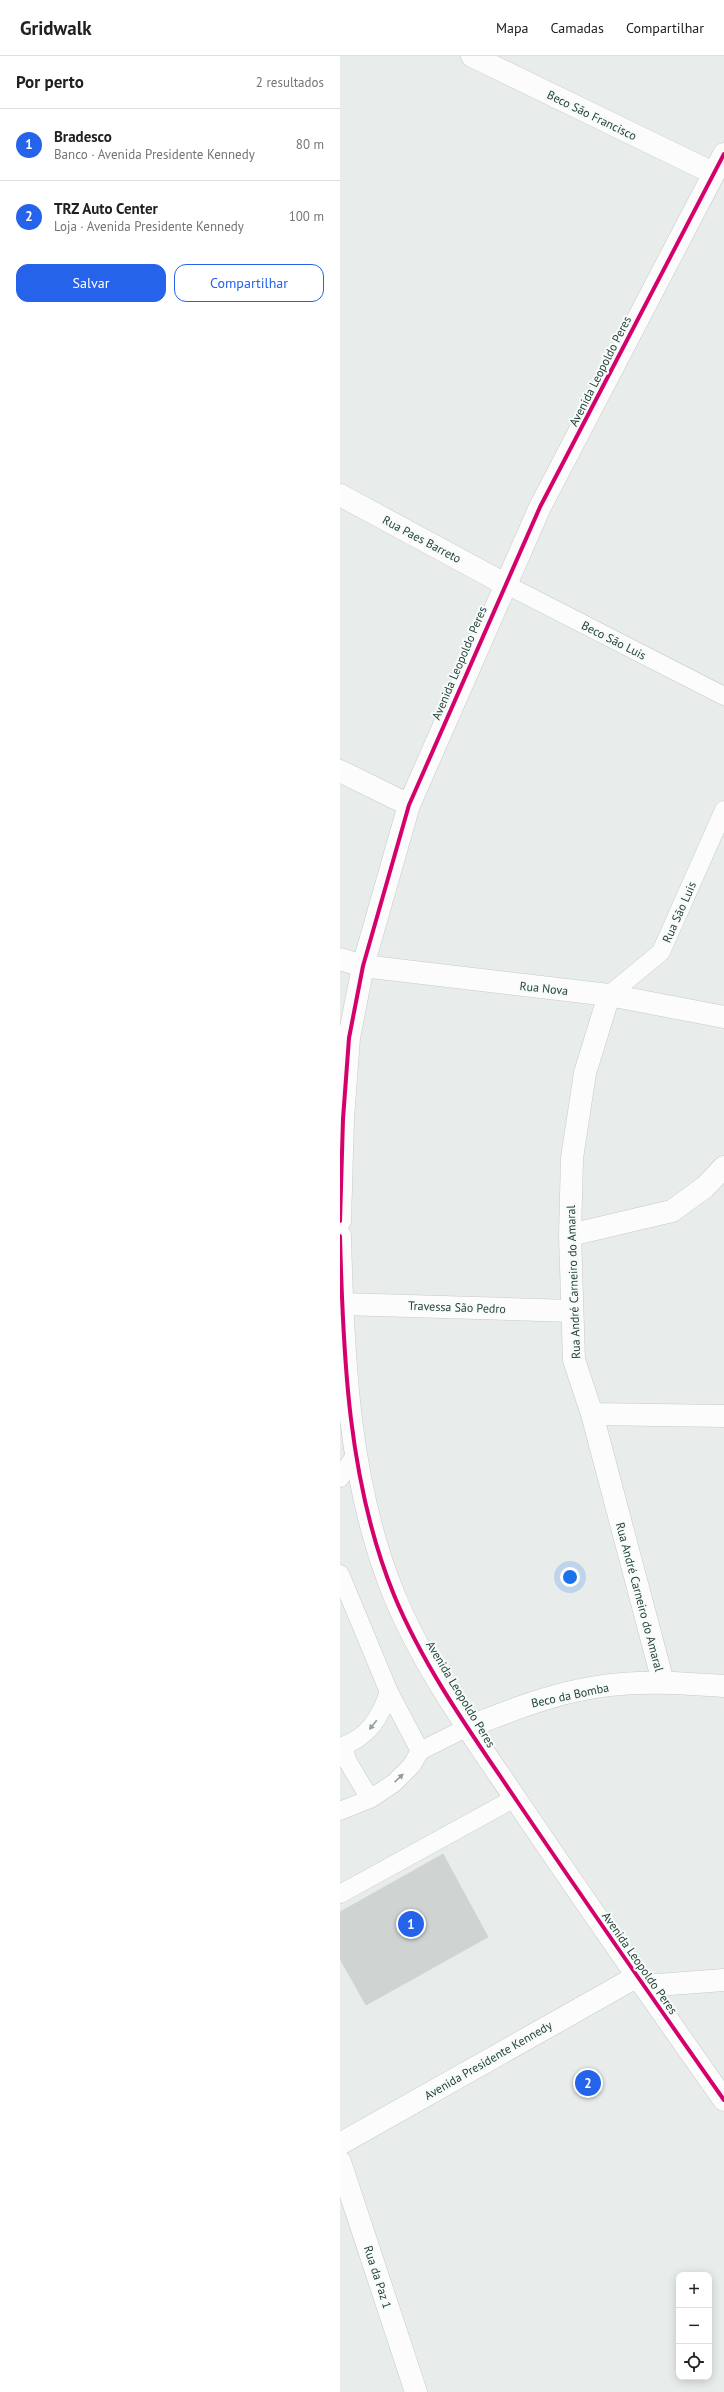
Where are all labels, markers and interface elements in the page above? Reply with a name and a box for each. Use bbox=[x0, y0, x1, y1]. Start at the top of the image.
text: Gridwalk bbox=[20, 16, 92, 40]
text: Mapa bbox=[496, 19, 529, 37]
text: Camadas bbox=[551, 19, 604, 37]
text: Compartilhar bbox=[626, 19, 704, 37]
text: Por perto bbox=[16, 71, 84, 93]
text: 2 resultados bbox=[256, 74, 324, 91]
street label: Beco São Francisco bbox=[545, 87, 639, 143]
text: Bradesco bbox=[54, 127, 112, 146]
text: 1 bbox=[25, 136, 33, 153]
text: 80 m bbox=[296, 136, 324, 153]
text: Banco · Avenida Presidente Kennedy bbox=[54, 146, 255, 163]
text: TRZ Auto Center bbox=[54, 199, 158, 218]
text: 2 bbox=[25, 208, 33, 225]
text: 100 m bbox=[289, 208, 324, 225]
text: Loja · Avenida Presidente Kennedy bbox=[54, 218, 244, 235]
button: Salvar bbox=[16, 264, 166, 302]
button: Compartilhar bbox=[174, 264, 324, 302]
street label: Avenida Leopoldo Peres bbox=[566, 313, 634, 429]
street label: Rua Paes Barreto bbox=[380, 512, 464, 566]
street label: Avenida Leopoldo Peres bbox=[428, 604, 490, 722]
street label: Beco São Luis bbox=[579, 617, 649, 663]
street label: Rua São Luis bbox=[659, 879, 699, 945]
street label: Rua Nova bbox=[519, 978, 569, 998]
street label: Rua André Carneiro do Amaral bbox=[563, 1204, 583, 1359]
street label: Travessa São Pedro bbox=[408, 1298, 506, 1316]
street label: Rua André Carneiro do Amaral bbox=[613, 1521, 667, 1674]
your location bbox=[560, 1567, 580, 1587]
street label: Avenida Leopoldo Peres bbox=[423, 1638, 499, 1750]
street label: Beco da Bomba bbox=[530, 1679, 610, 1711]
one-way arrow bbox=[368, 1720, 377, 1731]
one-way arrow bbox=[393, 1774, 404, 1783]
pin: 1 bbox=[398, 1909, 424, 1939]
street label: Avenida Leopoldo Peres bbox=[599, 1909, 681, 2017]
street label: Avenida Presidente Kennedy bbox=[421, 2017, 555, 2103]
pin: 2 bbox=[575, 2068, 601, 2098]
street label: Rua da Paz 1 bbox=[361, 2244, 395, 2310]
map controls bbox=[676, 2272, 712, 2380]
button: + bbox=[676, 2272, 712, 2308]
button: − bbox=[676, 2308, 712, 2344]
button: locate bbox=[676, 2344, 712, 2380]

